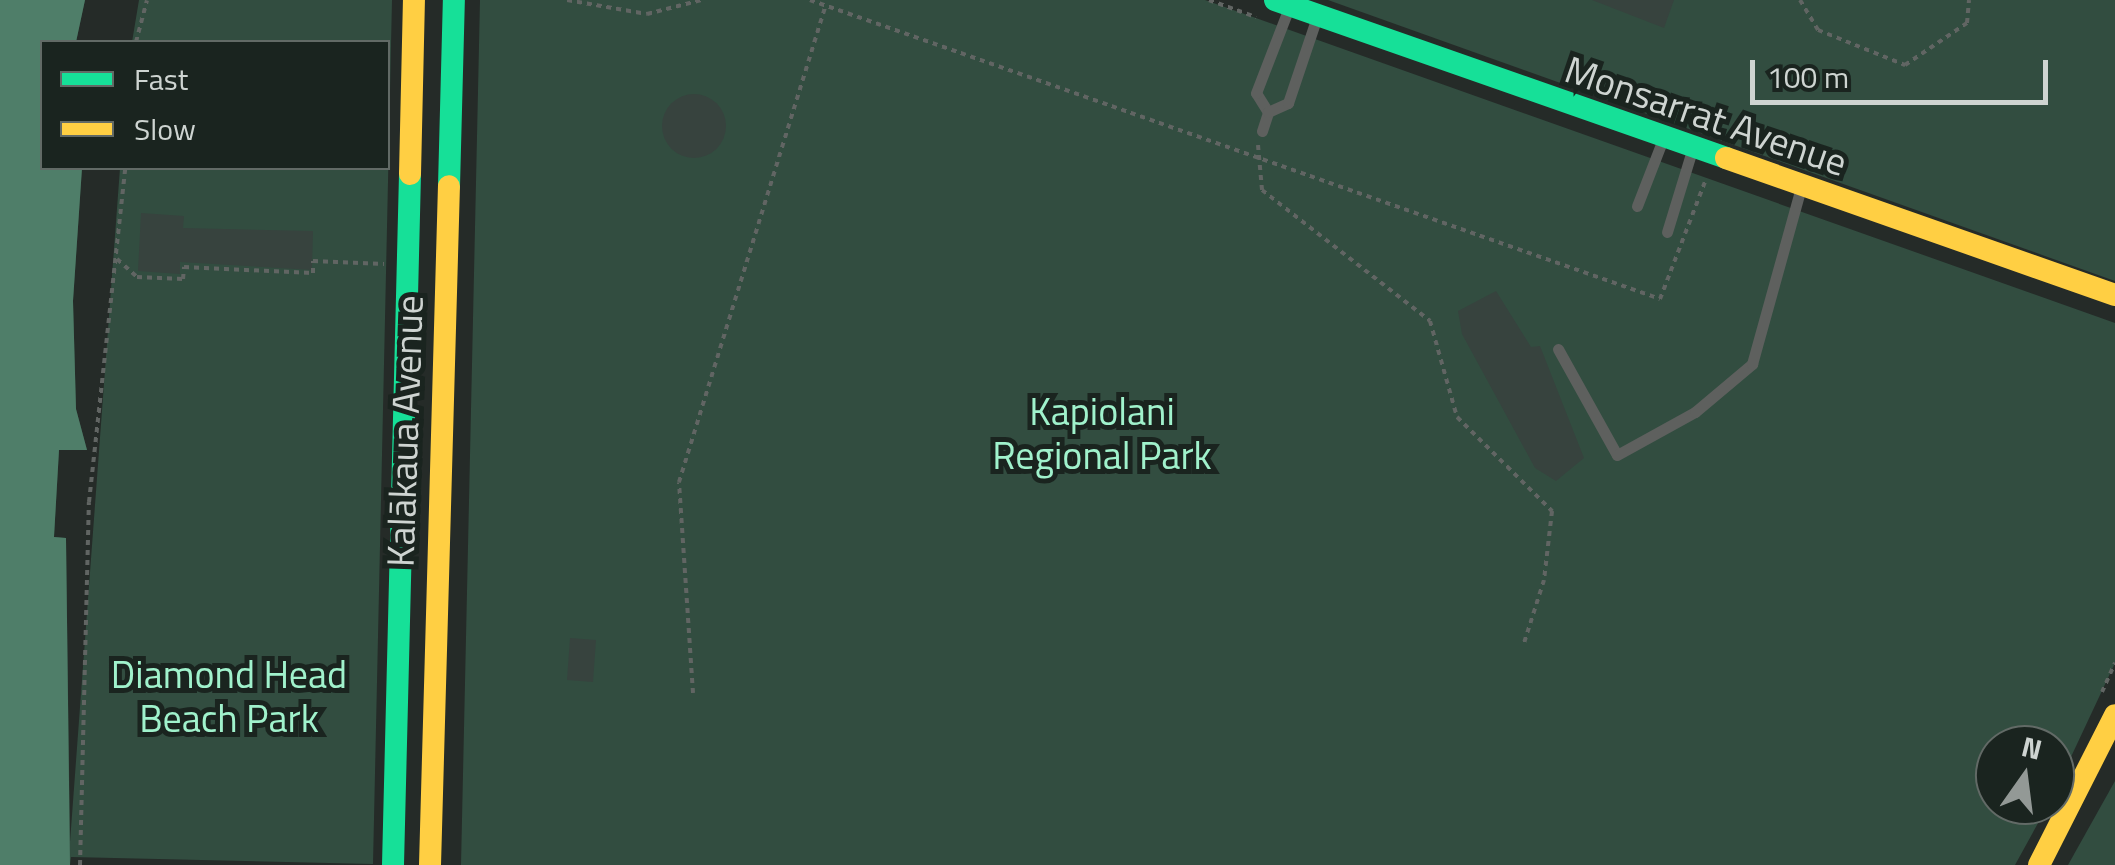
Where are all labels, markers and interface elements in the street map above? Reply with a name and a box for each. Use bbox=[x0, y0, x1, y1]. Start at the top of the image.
legend bbox=[40, 40, 390, 170]
scale bar bbox=[1755, 40, 2052, 102]
street label: Monsarrat Avenue bbox=[1559, 46, 1853, 186]
text: 100 m bbox=[1767, 54, 1849, 100]
text: Fast bbox=[134, 56, 188, 102]
text: Slow bbox=[134, 106, 196, 152]
street label: Kalākaua Avenue bbox=[377, 294, 433, 568]
park label: Kapiolani Regional Park bbox=[992, 389, 1212, 478]
park label: Diamond Head Beach Park bbox=[111, 652, 347, 742]
text: N bbox=[2017, 724, 2047, 771]
north arrow bbox=[1975, 725, 2075, 825]

